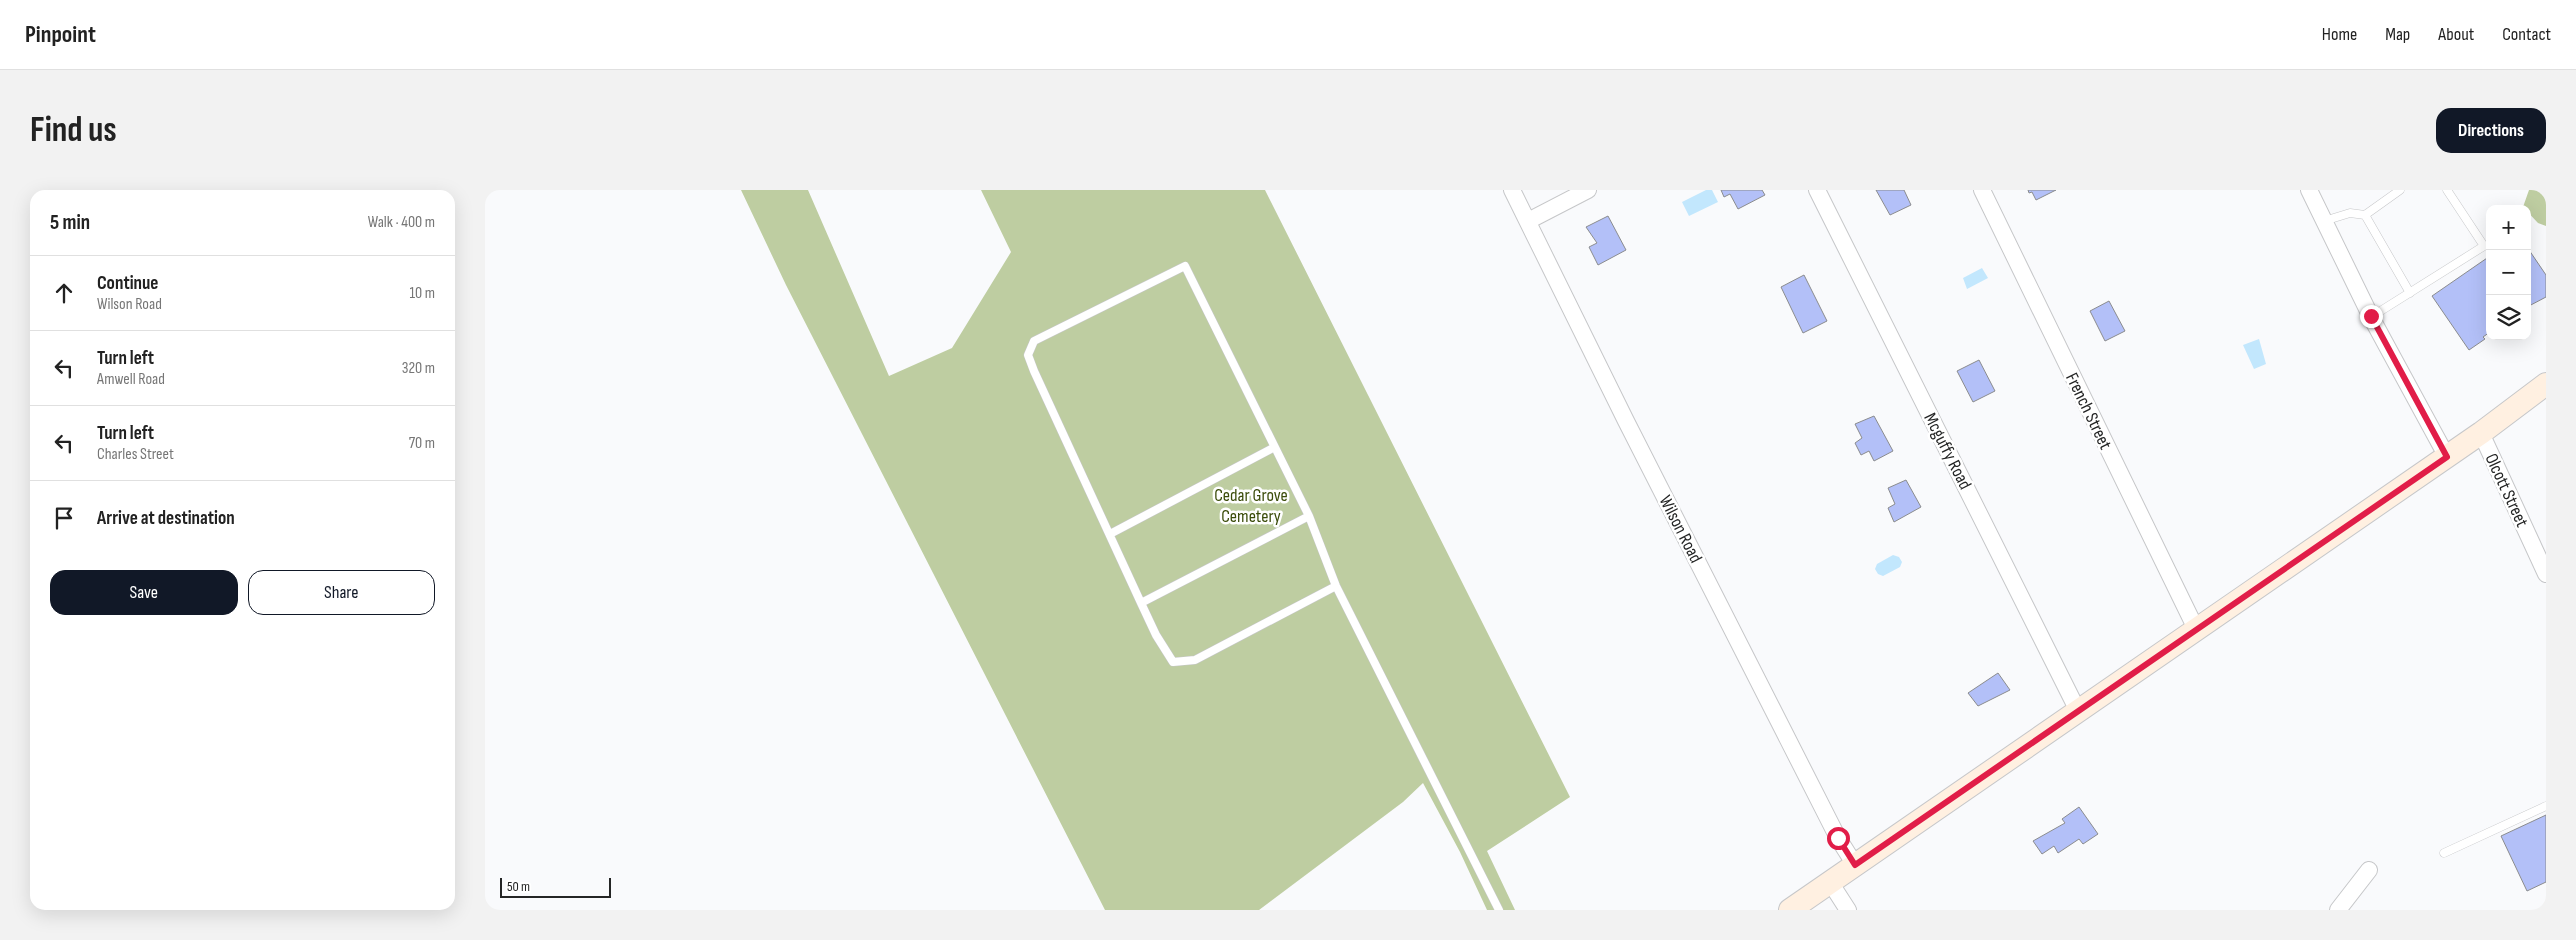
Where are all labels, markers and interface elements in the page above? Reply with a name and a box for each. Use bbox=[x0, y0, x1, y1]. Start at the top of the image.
text: Pinpoint bbox=[25, 20, 96, 49]
text: Home bbox=[2322, 24, 2357, 45]
text: Map bbox=[2385, 24, 2410, 45]
text: About bbox=[2438, 24, 2474, 45]
text: Contact bbox=[2502, 24, 2551, 45]
button: Directions bbox=[2436, 108, 2546, 153]
text: Find us bbox=[30, 109, 117, 152]
map controls bbox=[2486, 205, 2531, 340]
button: + bbox=[2486, 205, 2531, 250]
text: 5 min bbox=[50, 210, 90, 235]
text: Walk · 400 m bbox=[368, 213, 435, 232]
button: − bbox=[2486, 250, 2531, 295]
text: Continue bbox=[97, 272, 158, 295]
icon: ahead bbox=[50, 279, 78, 307]
text: 10 m bbox=[409, 284, 435, 303]
text: Wilson Road bbox=[97, 295, 162, 314]
button: layers bbox=[2486, 295, 2531, 340]
route end bbox=[2360, 305, 2383, 328]
text: Turn left bbox=[97, 347, 154, 370]
icon: left bbox=[50, 354, 78, 382]
text: 320 m bbox=[402, 359, 435, 378]
text: Amwell Road bbox=[97, 370, 165, 389]
street label: French Street bbox=[2061, 370, 2116, 453]
street label: Mcguffy Road bbox=[1919, 410, 1976, 493]
text: Turn left bbox=[97, 422, 154, 445]
icon: left bbox=[50, 429, 78, 457]
text: 70 m bbox=[409, 434, 435, 453]
text: Charles Street bbox=[97, 445, 174, 464]
street label: Olcott Street bbox=[2480, 450, 2533, 531]
park label: Cedar Grove Cemetery bbox=[1214, 485, 1288, 527]
street label: Wilson Road bbox=[1655, 492, 1706, 566]
icon: arrive bbox=[50, 504, 78, 532]
text: Arrive at destination bbox=[97, 507, 235, 530]
button: Save bbox=[50, 570, 238, 615]
button: Share bbox=[248, 570, 435, 615]
route start bbox=[1827, 827, 1850, 850]
scale bar bbox=[500, 875, 611, 898]
text: 50 m bbox=[507, 878, 530, 895]

